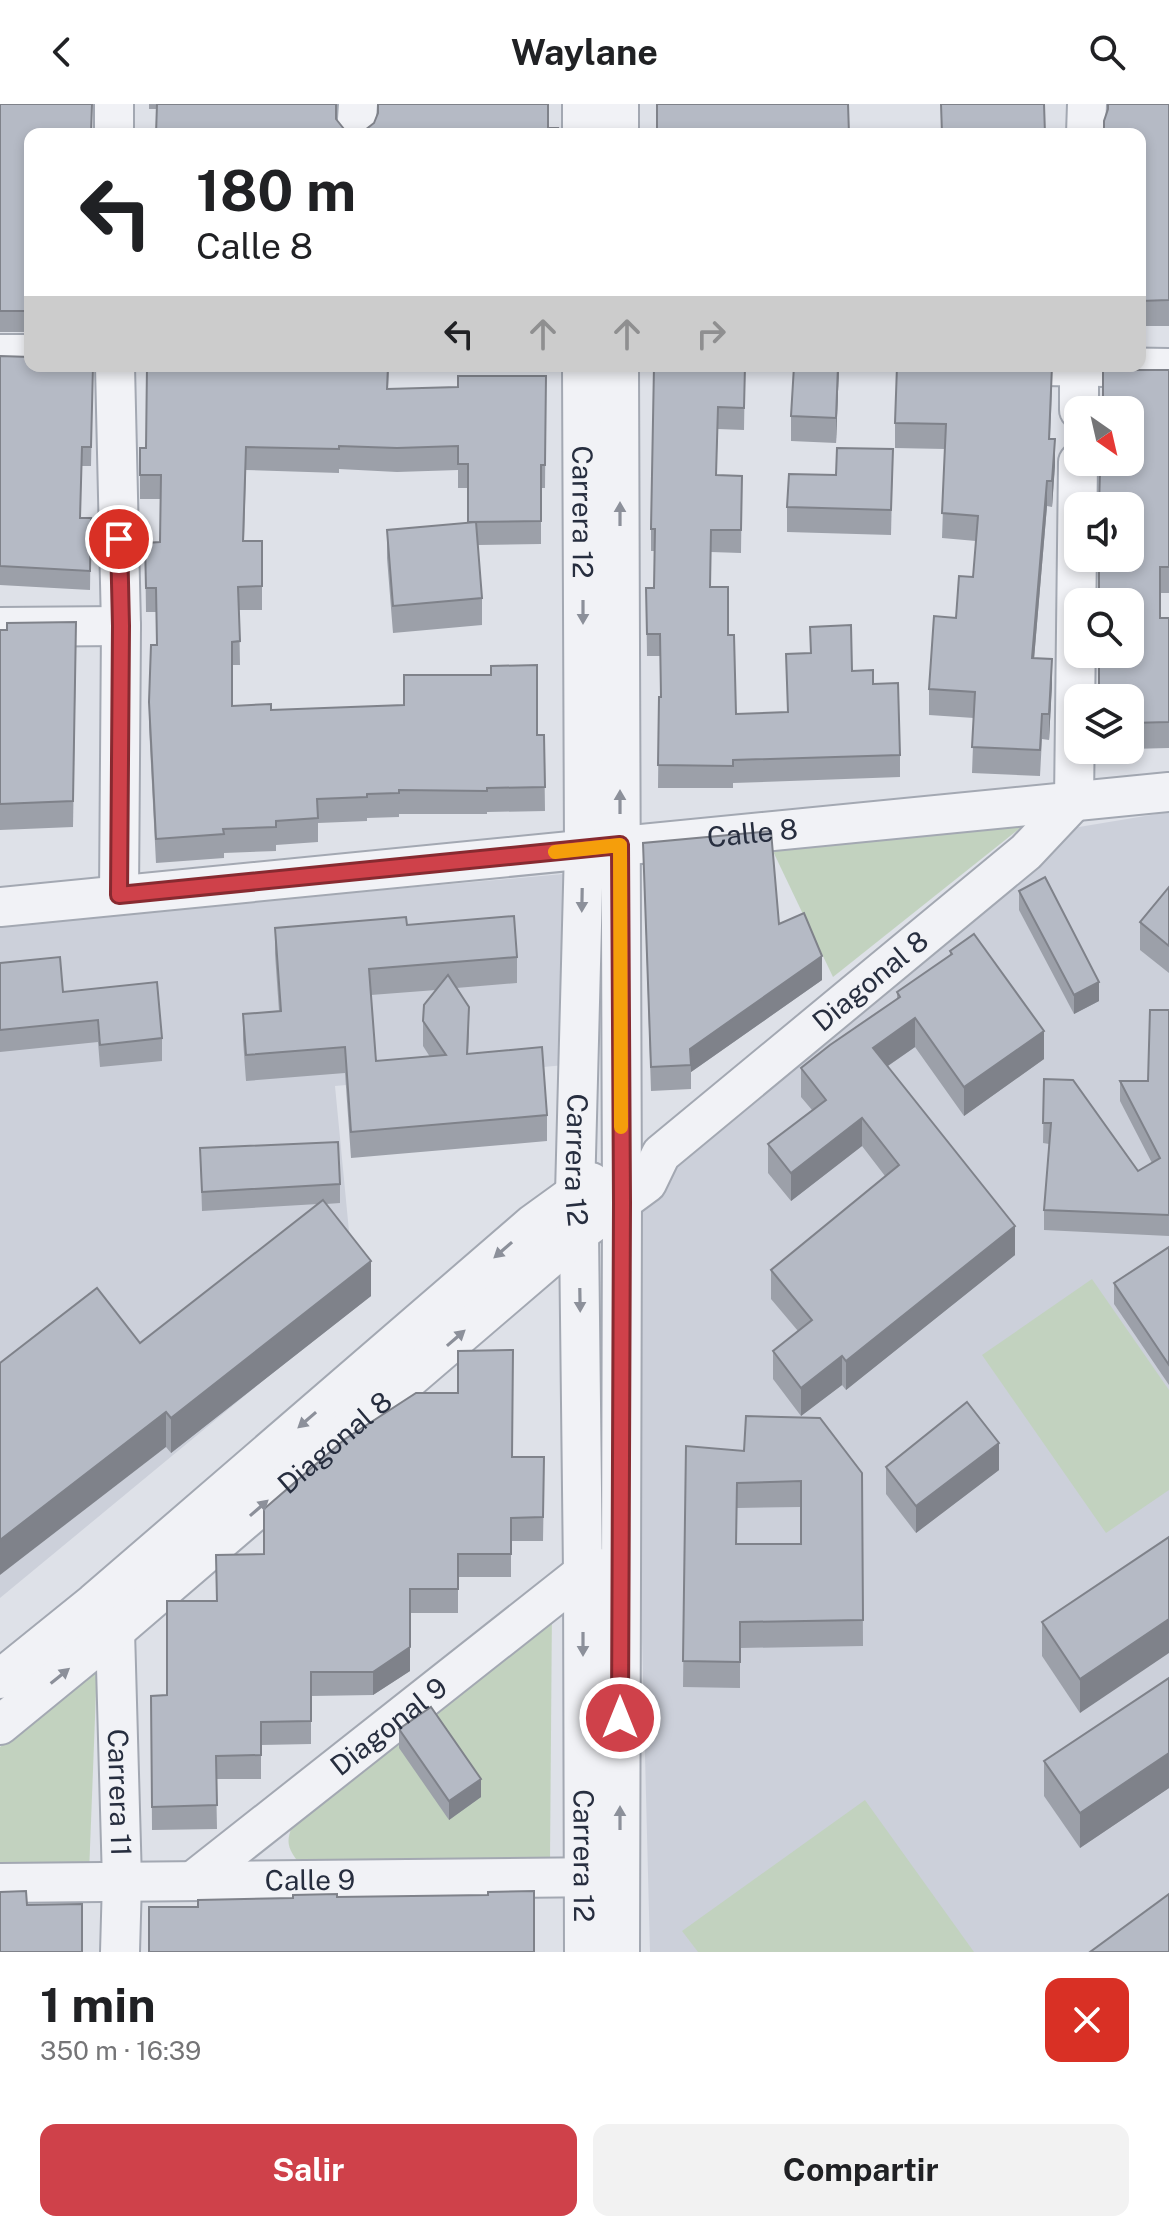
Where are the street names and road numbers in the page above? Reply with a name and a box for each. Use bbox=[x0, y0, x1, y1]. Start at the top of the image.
street label: Carrera 12 bbox=[566, 445, 600, 579]
street label: Calle 8 bbox=[705, 812, 799, 853]
street label: Diagonal 8 bbox=[806, 923, 934, 1038]
street label: Carrera 12 bbox=[559, 1093, 595, 1228]
street label: Diagonal 8 bbox=[271, 1384, 398, 1500]
street label: Diagonal 9 bbox=[324, 1670, 453, 1782]
street label: Carrera 11 bbox=[102, 1728, 138, 1857]
street label: Carrera 12 bbox=[568, 1789, 601, 1922]
street label: Calle 9 bbox=[265, 1863, 355, 1896]

